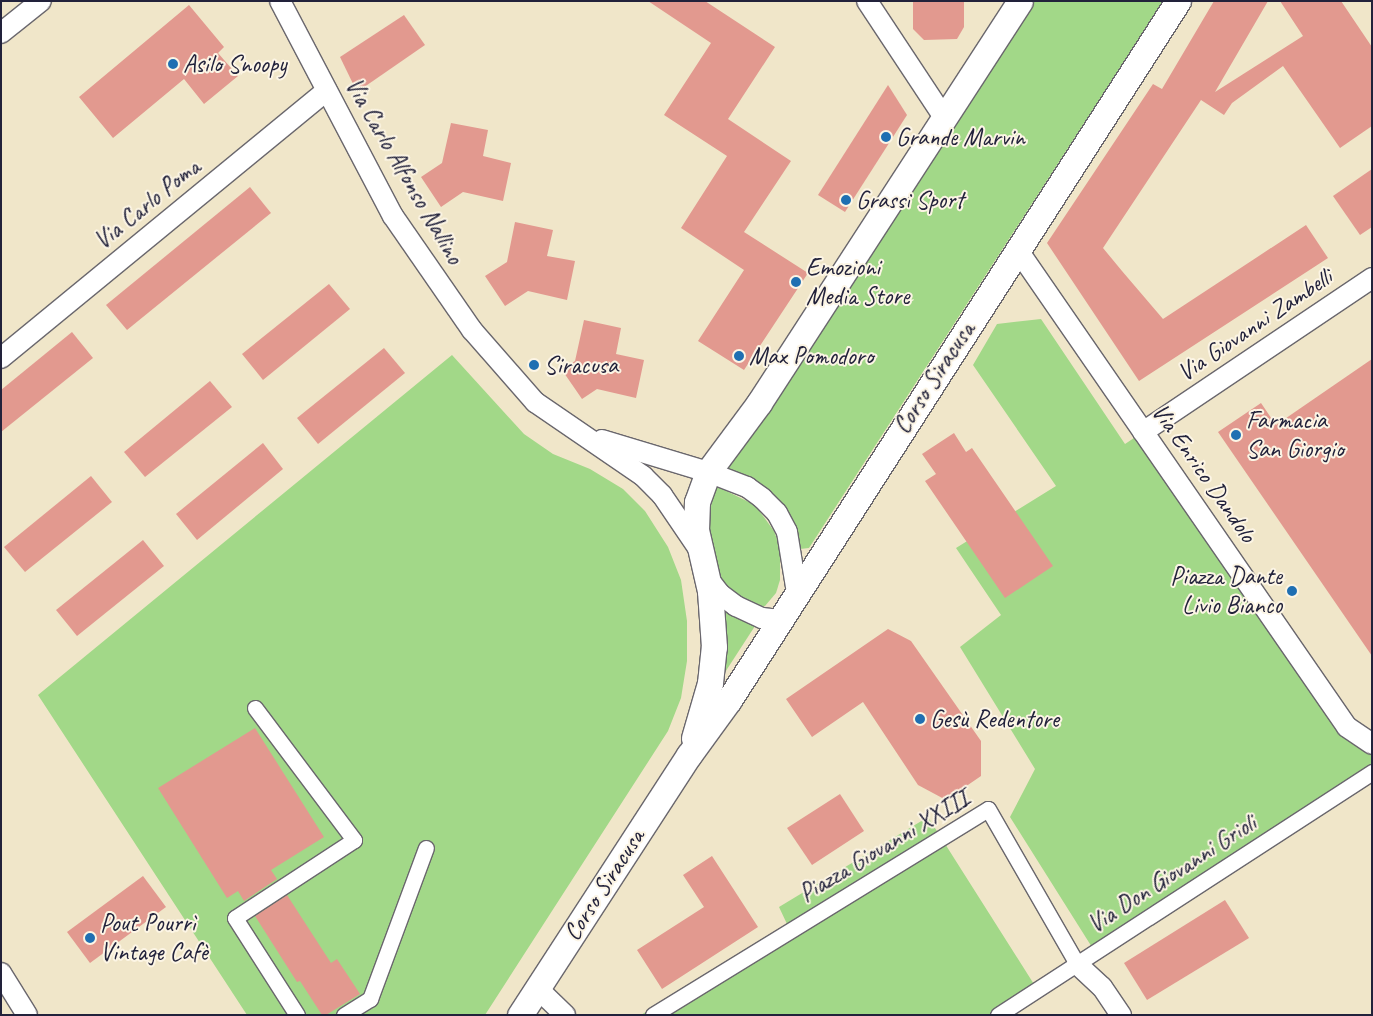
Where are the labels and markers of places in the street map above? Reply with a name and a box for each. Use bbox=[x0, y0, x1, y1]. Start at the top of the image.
place label: Asilo Snoopy bbox=[183, 49, 286, 79]
marker: Asilo Snoopy bbox=[167, 58, 179, 70]
place label: Grande Marvin bbox=[896, 122, 1025, 152]
marker: Grande Marvin bbox=[880, 131, 892, 143]
place label: Grassi Sport bbox=[856, 185, 963, 215]
marker: Grassi Sport bbox=[840, 194, 852, 206]
place label: Emozioni Media Store bbox=[806, 253, 910, 312]
marker: Emozioni Media Store bbox=[790, 276, 802, 288]
place label: Max Pomodoro bbox=[749, 341, 872, 371]
place label: Siracusa bbox=[544, 350, 618, 380]
marker: Max Pomodoro bbox=[733, 350, 745, 362]
marker: Siracusa bbox=[528, 359, 540, 371]
place label: Farmacia San Giorgio bbox=[1246, 406, 1343, 465]
marker: Farmacia San Giorgio bbox=[1230, 429, 1242, 441]
place label: Piazza Dante Livio Bianco bbox=[1170, 562, 1282, 621]
marker: Piazza Dante Livio Bianco bbox=[1286, 585, 1298, 597]
place label: Gesù Redentore bbox=[930, 704, 1059, 734]
marker: Gesù Redentore bbox=[914, 713, 926, 725]
place label: Pout Pourrì Vintage Cafè bbox=[100, 909, 208, 968]
marker: Pout Pourrì Vintage Cafè bbox=[84, 932, 96, 944]

